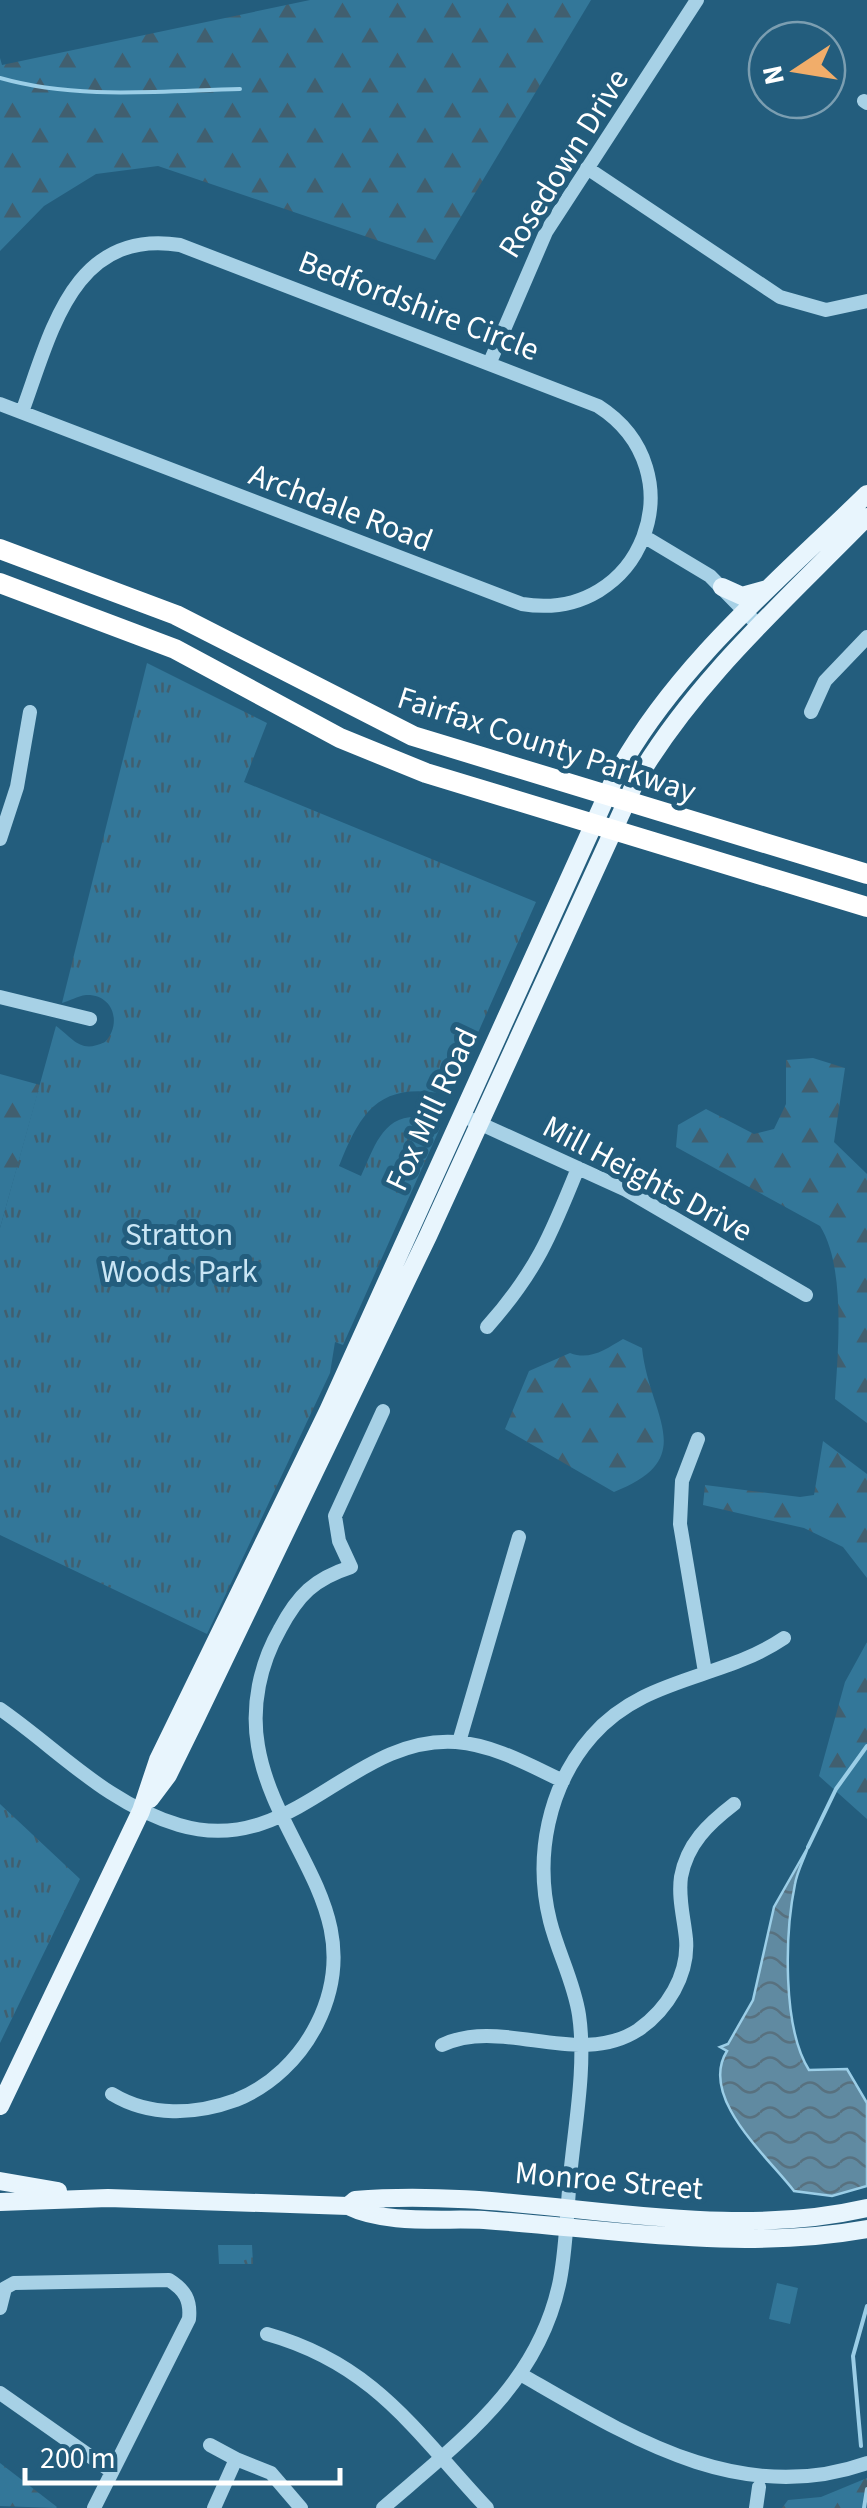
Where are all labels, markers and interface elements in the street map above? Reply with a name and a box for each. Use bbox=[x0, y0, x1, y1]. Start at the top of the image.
north arrow bbox=[747, 20, 847, 120]
street label: Rosedown Drive bbox=[487, 60, 641, 267]
text: N bbox=[752, 62, 795, 88]
street label: Bedfordshire Circle bbox=[292, 239, 546, 373]
street label: Archdale Road bbox=[242, 452, 439, 564]
street label: Fairfax County Parkway bbox=[391, 675, 702, 815]
street label: Fox Mill Road bbox=[374, 1020, 490, 1199]
street label: Mill Heights Drive bbox=[534, 1104, 761, 1254]
park label: Stratton Woods Park bbox=[100, 1212, 258, 1295]
street label: Monroe Street bbox=[513, 2150, 705, 2212]
scale bar bbox=[25, 2423, 340, 2485]
text: 200 m bbox=[40, 2437, 116, 2480]

